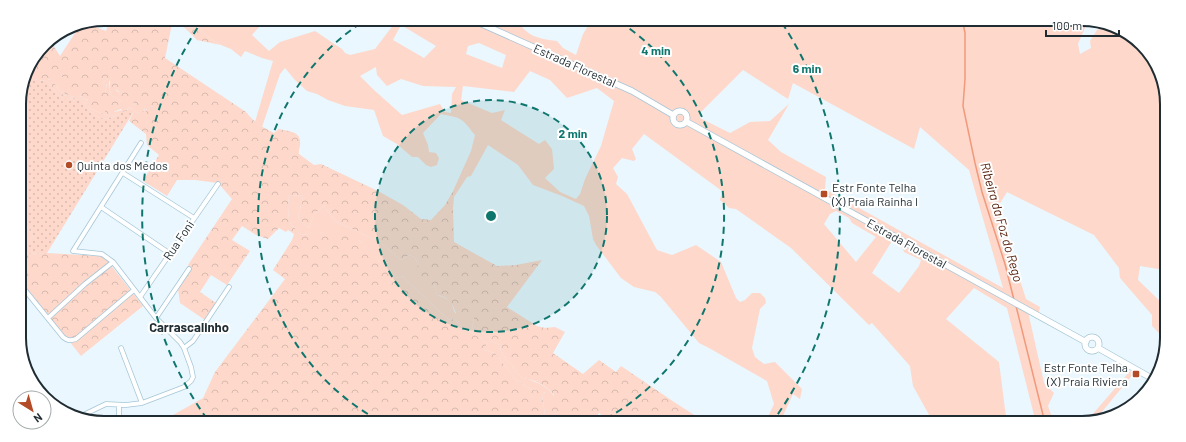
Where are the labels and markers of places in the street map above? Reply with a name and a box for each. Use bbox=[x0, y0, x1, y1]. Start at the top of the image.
place label: Quinta dos Medos bbox=[77, 158, 168, 172]
marker: Quinta dos Medos bbox=[64, 160, 74, 170]
place label: Estr Fonte Telha (X) Praia Rainha I bbox=[831, 180, 918, 208]
marker: Estr Fonte Telha (X) Praia Rainha I bbox=[819, 189, 829, 199]
centre of rings bbox=[484, 209, 498, 223]
place label: Estr Fonte Telha (X) Praia Riviera bbox=[1044, 360, 1128, 388]
marker: Estr Fonte Telha (X) Praia Riviera bbox=[1131, 369, 1141, 379]

